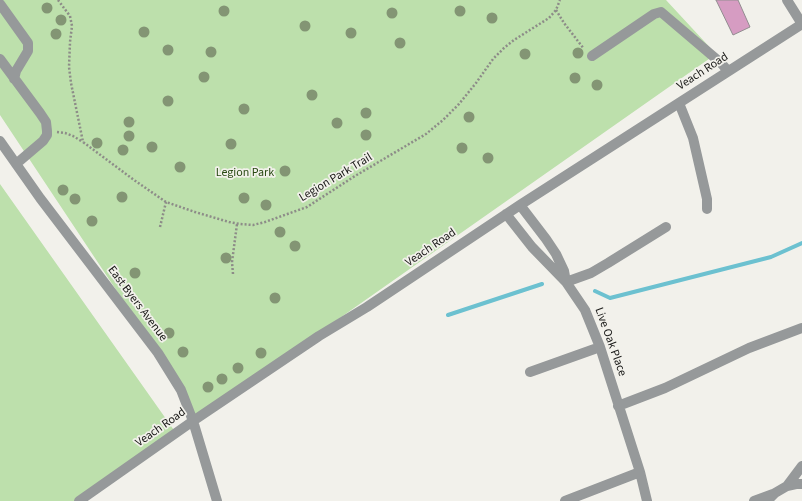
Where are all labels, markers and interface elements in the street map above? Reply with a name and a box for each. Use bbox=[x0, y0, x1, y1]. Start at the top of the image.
street label: Veach Road bbox=[675, 50, 731, 94]
street label: Legion Park Trail bbox=[297, 151, 375, 205]
park label: Legion Park bbox=[216, 166, 274, 180]
street label: Veach Road bbox=[403, 226, 459, 270]
street label: East Byers Avenue bbox=[104, 264, 170, 344]
street label: Live Oak Place bbox=[591, 306, 629, 378]
street label: Veach Road bbox=[133, 405, 189, 451]

